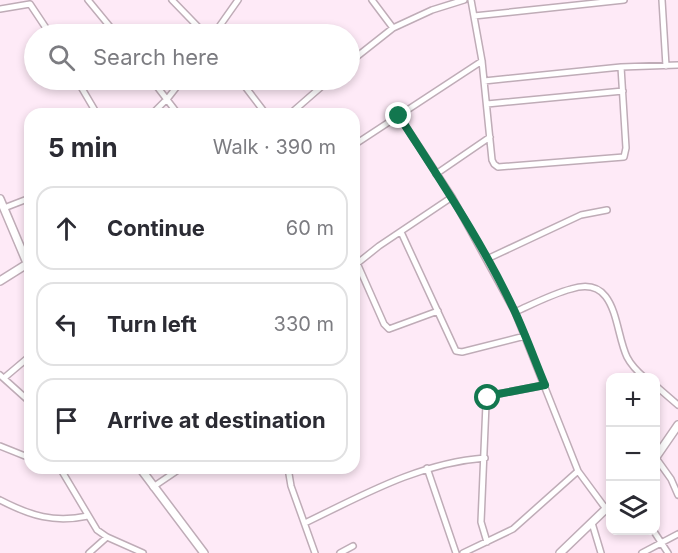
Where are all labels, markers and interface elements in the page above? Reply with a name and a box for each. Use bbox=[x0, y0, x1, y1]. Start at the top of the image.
search box bbox=[24, 24, 360, 90]
icon: search bbox=[45, 41, 78, 74]
text: Search here bbox=[93, 44, 219, 70]
route end bbox=[385, 102, 411, 128]
text: 5 min bbox=[48, 132, 118, 163]
text: Walk · 390 m bbox=[213, 135, 336, 159]
icon: ahead bbox=[50, 212, 83, 245]
text: Continue bbox=[107, 215, 205, 241]
text: 60 m bbox=[286, 216, 334, 240]
icon: left bbox=[50, 308, 83, 341]
text: Turn left bbox=[107, 311, 197, 337]
text: 330 m bbox=[274, 312, 334, 336]
map controls bbox=[606, 373, 660, 535]
button: + bbox=[606, 373, 660, 427]
route start bbox=[474, 384, 500, 410]
icon: arrive bbox=[50, 404, 83, 437]
text: Arrive at destination bbox=[107, 407, 326, 433]
button: − bbox=[606, 427, 660, 481]
button: layers bbox=[606, 481, 660, 535]

